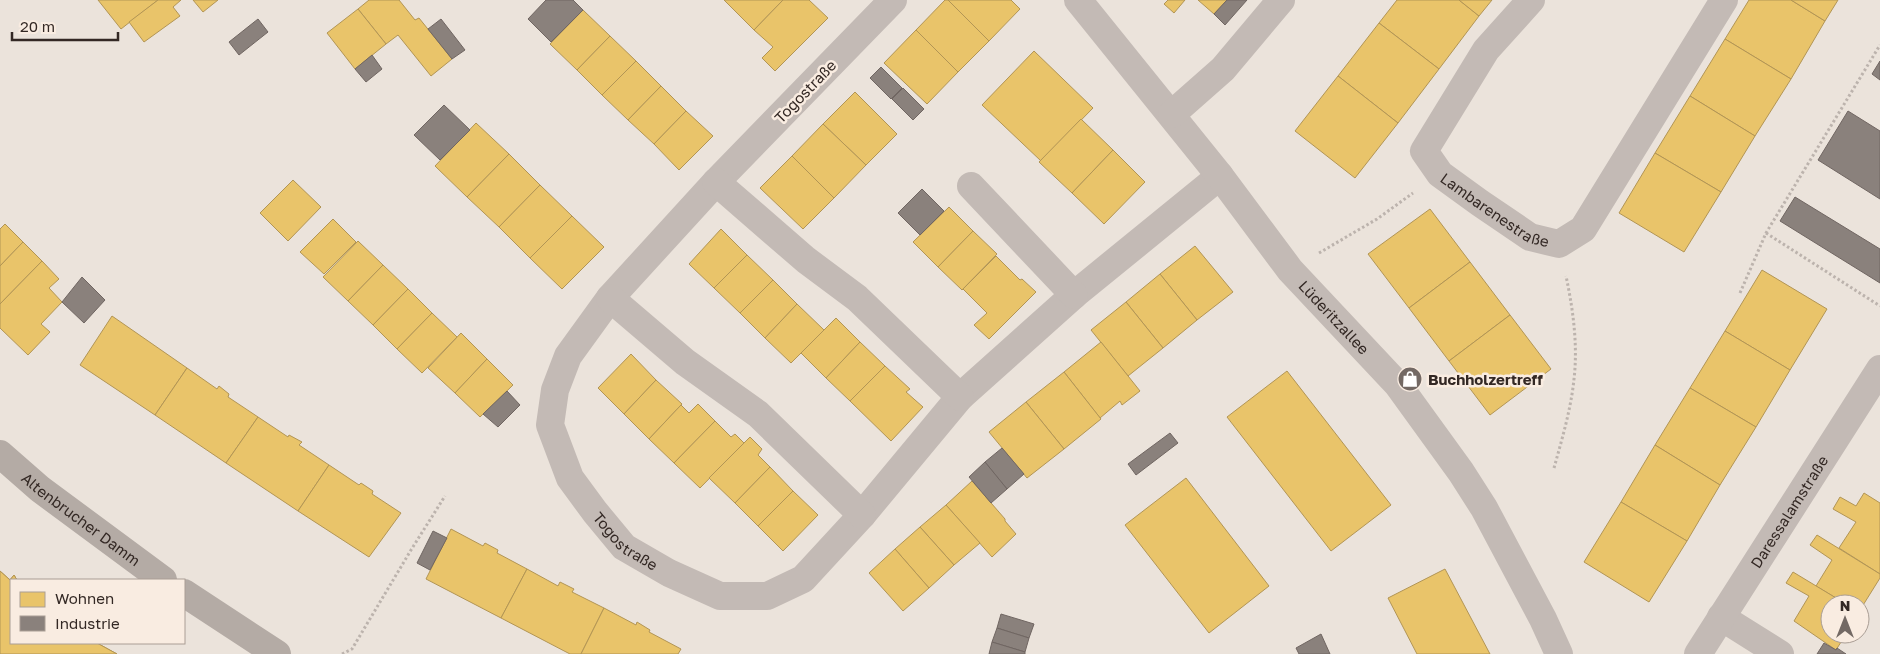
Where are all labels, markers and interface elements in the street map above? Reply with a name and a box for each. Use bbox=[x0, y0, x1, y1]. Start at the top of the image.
scale bar bbox=[12, 10, 119, 42]
text: 20 m bbox=[20, 17, 55, 35]
street label: Togostraße bbox=[770, 56, 840, 126]
street label: Lambarenestraße bbox=[1437, 169, 1551, 250]
street label: Lüderitzallee bbox=[1295, 277, 1373, 358]
shop icon: Buchholzertreff bbox=[1397, 366, 1423, 392]
place label: Buchholzertreff bbox=[1428, 370, 1543, 388]
street label: Daressalamstraße bbox=[1746, 452, 1832, 571]
street label: Altenbrucher Damm bbox=[18, 468, 144, 569]
street label: Togostraße bbox=[590, 508, 661, 574]
legend bbox=[10, 579, 185, 644]
text: Wohnen bbox=[55, 589, 114, 607]
north arrow bbox=[1820, 594, 1870, 644]
text: N bbox=[1840, 597, 1850, 614]
text: Industrie bbox=[55, 614, 120, 632]

